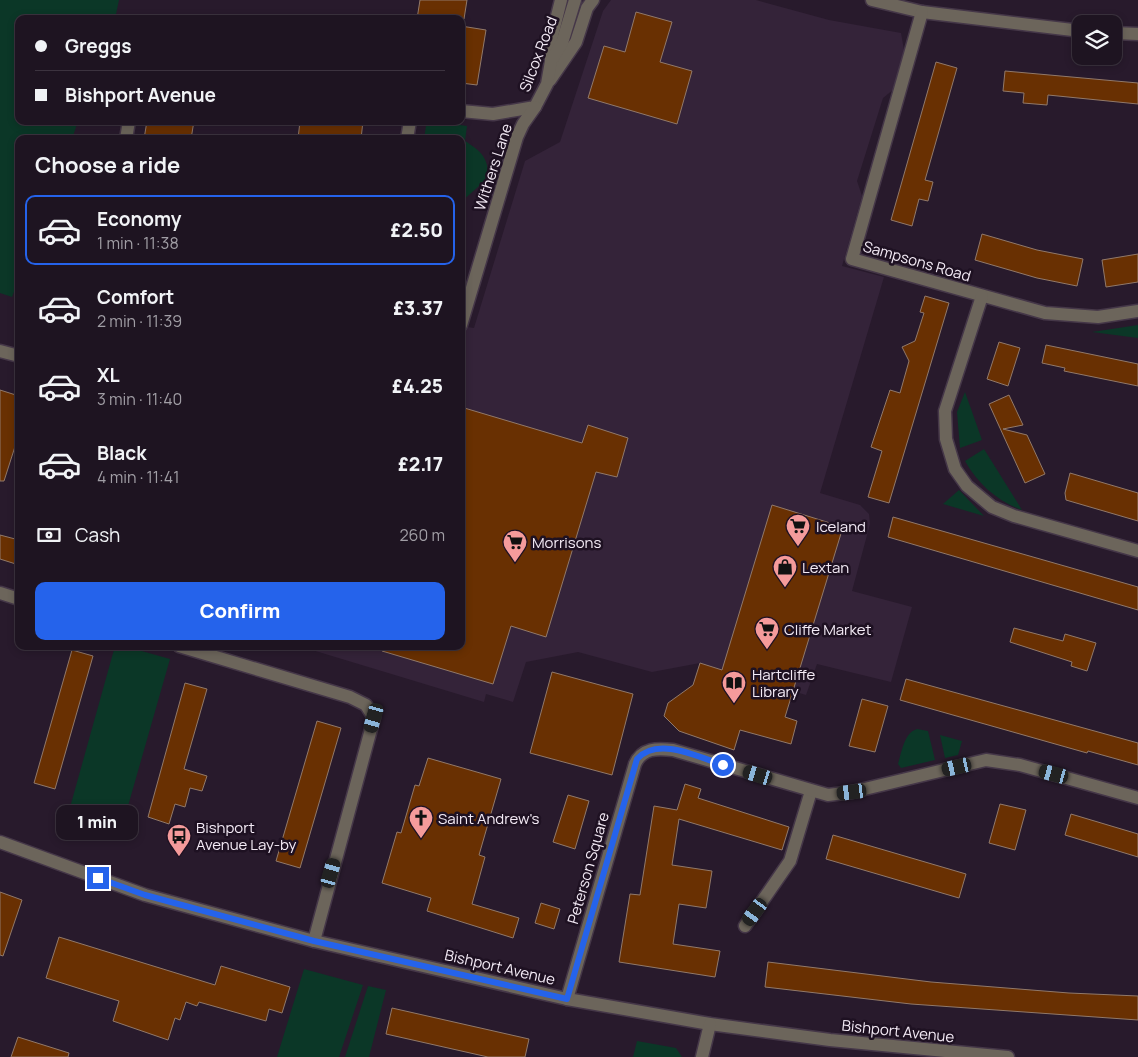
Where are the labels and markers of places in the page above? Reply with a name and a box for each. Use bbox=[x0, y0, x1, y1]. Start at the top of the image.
supermarket icon: Iceland bbox=[785, 513, 811, 547]
place label: Iceland bbox=[816, 516, 866, 537]
supermarket icon: Morrisons bbox=[502, 529, 528, 563]
place label: Morrisons bbox=[532, 532, 601, 553]
shop icon: Lextan bbox=[772, 554, 798, 588]
place label: Lextan bbox=[802, 557, 849, 578]
supermarket icon: Cliffe Market bbox=[754, 616, 780, 650]
place label: Cliffe Market bbox=[784, 619, 872, 640]
place label: Hartcliffe Library bbox=[752, 664, 815, 702]
library icon: Hartcliffe Library bbox=[721, 670, 747, 704]
church icon: Saint Andrew's bbox=[408, 805, 434, 839]
place label: Saint Andrew's bbox=[438, 808, 539, 829]
place label: Bishport Avenue Lay-by bbox=[196, 817, 297, 855]
bus stop icon: Bishport Avenue Lay-by bbox=[166, 823, 192, 857]

